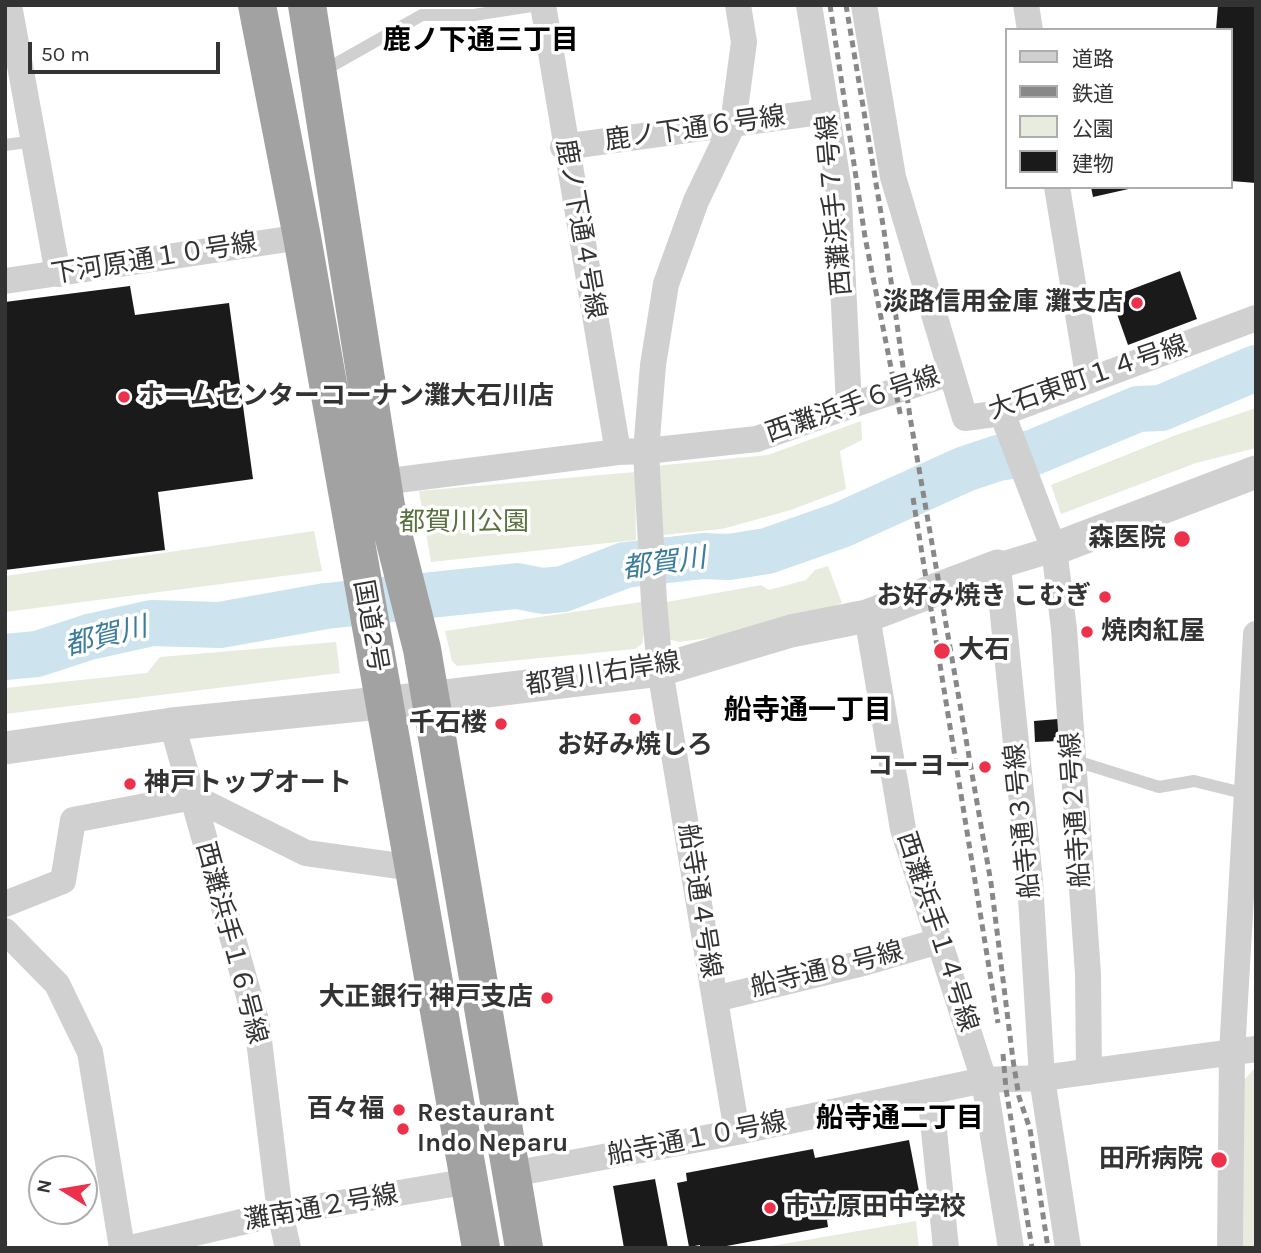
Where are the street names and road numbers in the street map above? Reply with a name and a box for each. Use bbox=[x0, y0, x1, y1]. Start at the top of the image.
street label: 鹿ノ下通６号線 bbox=[603, 101, 787, 157]
street label: 西灘浜手７号線 bbox=[812, 113, 858, 297]
street label: 鹿ノ下通４号線 bbox=[549, 137, 611, 321]
street label: 下河原通１０号線 bbox=[49, 227, 259, 291]
street label: 大石東町１４号線 bbox=[985, 329, 1191, 427]
street label: 西灘浜手６号線 bbox=[762, 361, 944, 449]
street label: 国道2号 bbox=[347, 577, 393, 675]
street label: 都賀川右岸線 bbox=[524, 646, 682, 702]
street label: 船寺通２号線 bbox=[1055, 731, 1097, 889]
street label: 船寺通３号線 bbox=[999, 742, 1047, 900]
street label: 船寺通４号線 bbox=[671, 822, 727, 980]
street label: 西灘浜手１４号線 bbox=[890, 828, 984, 1036]
street label: 西灘浜手１６号線 bbox=[189, 839, 273, 1047]
street label: 船寺通８号線 bbox=[748, 936, 906, 1004]
street label: 船寺通１０号線 bbox=[605, 1106, 789, 1172]
street label: 灘南通２号線 bbox=[241, 1179, 401, 1237]

